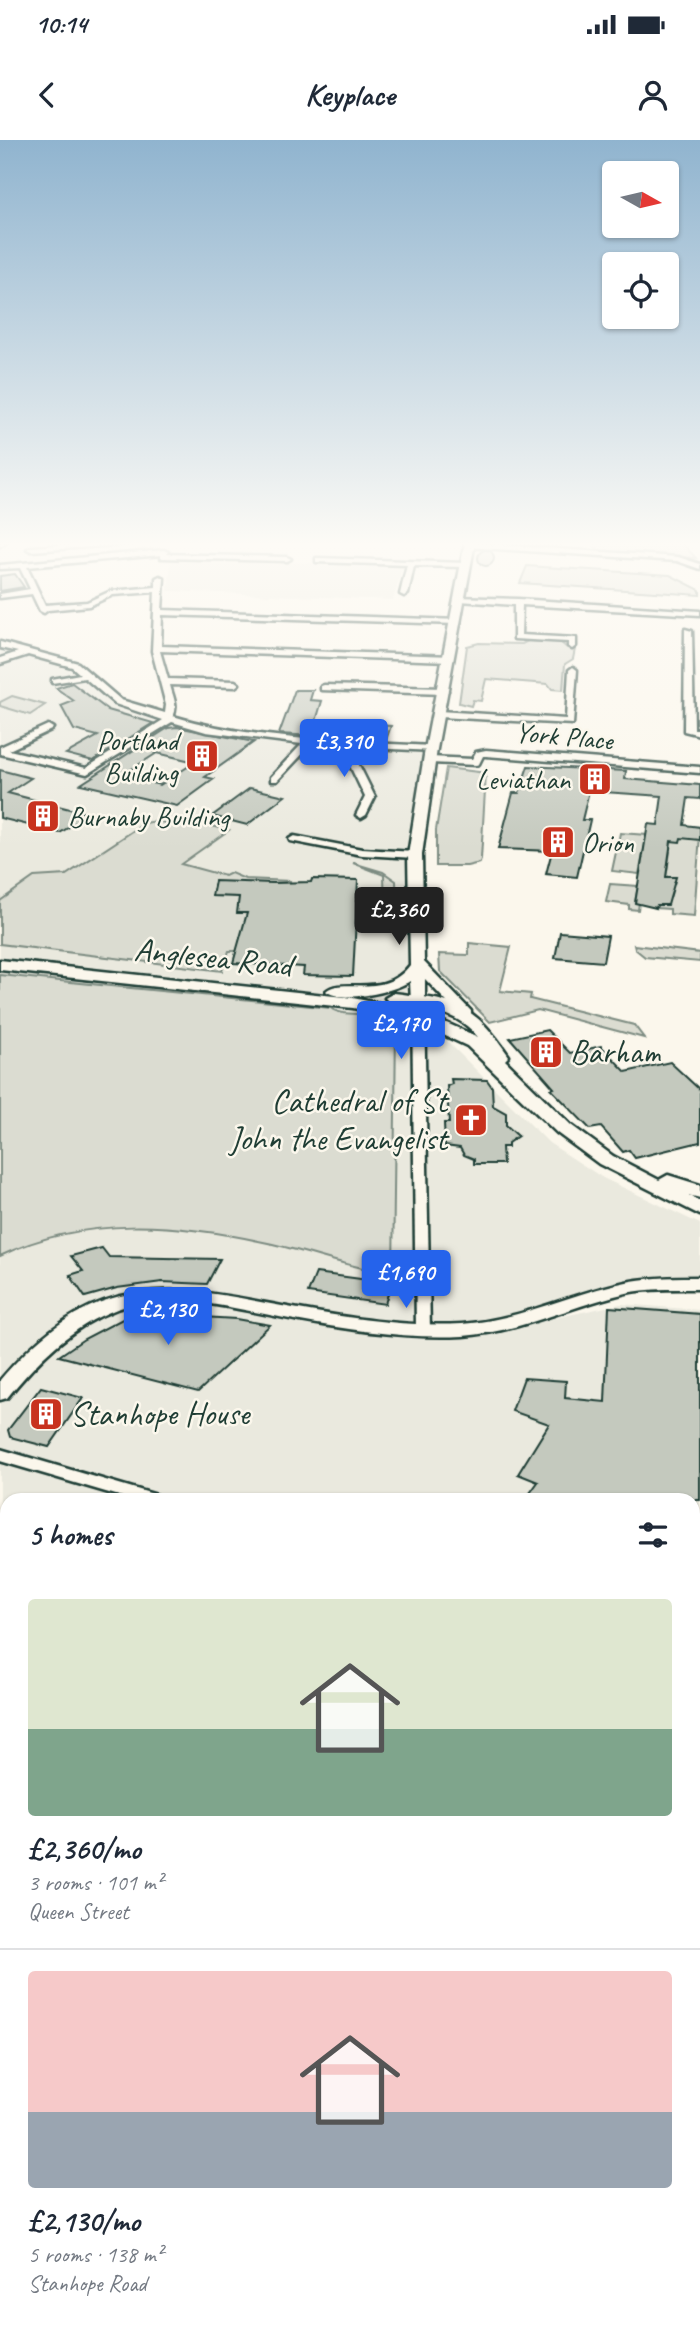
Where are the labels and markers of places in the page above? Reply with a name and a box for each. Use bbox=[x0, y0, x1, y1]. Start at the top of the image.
pin: £3,310 bbox=[287, 720, 401, 779]
place label: Portland Building bbox=[97, 723, 182, 790]
building icon: Portland Building bbox=[183, 737, 221, 775]
building icon: Leviathan bbox=[576, 760, 614, 798]
place label: Leviathan bbox=[476, 762, 571, 797]
building icon: Burnaby Building bbox=[24, 797, 62, 835]
place label: Burnaby Building bbox=[68, 799, 231, 834]
building icon: Orion bbox=[539, 823, 577, 861]
place label: Orion bbox=[582, 825, 634, 860]
pin: £2,360 bbox=[342, 888, 456, 947]
pin: £2,170 bbox=[344, 1002, 458, 1061]
place label: Barham bbox=[570, 1031, 662, 1073]
building icon: Barham bbox=[527, 1033, 565, 1071]
place label: Cathedral of St John the Evangelist bbox=[227, 1080, 450, 1160]
church icon: Cathedral of St John the Evangelist bbox=[452, 1101, 490, 1139]
pin: £1,690 bbox=[349, 1250, 463, 1310]
pin: £2,130 bbox=[111, 1288, 225, 1347]
place label: Stanhope House bbox=[70, 1393, 251, 1435]
building icon: Stanhope House bbox=[27, 1395, 65, 1433]

